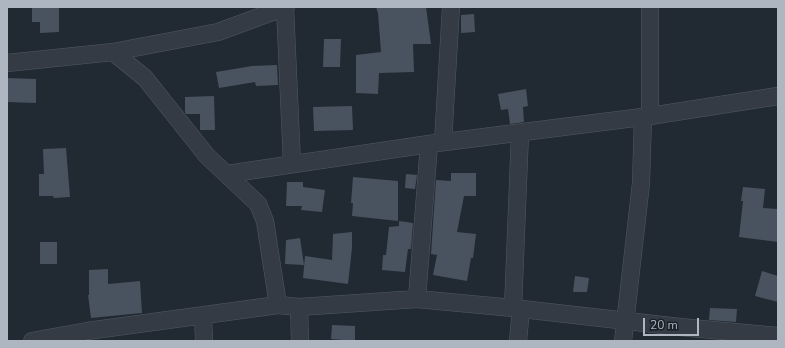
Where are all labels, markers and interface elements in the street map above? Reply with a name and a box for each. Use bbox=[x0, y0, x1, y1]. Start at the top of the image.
scale bar bbox=[645, 310, 701, 336]
text: 20 m bbox=[650, 317, 678, 333]

